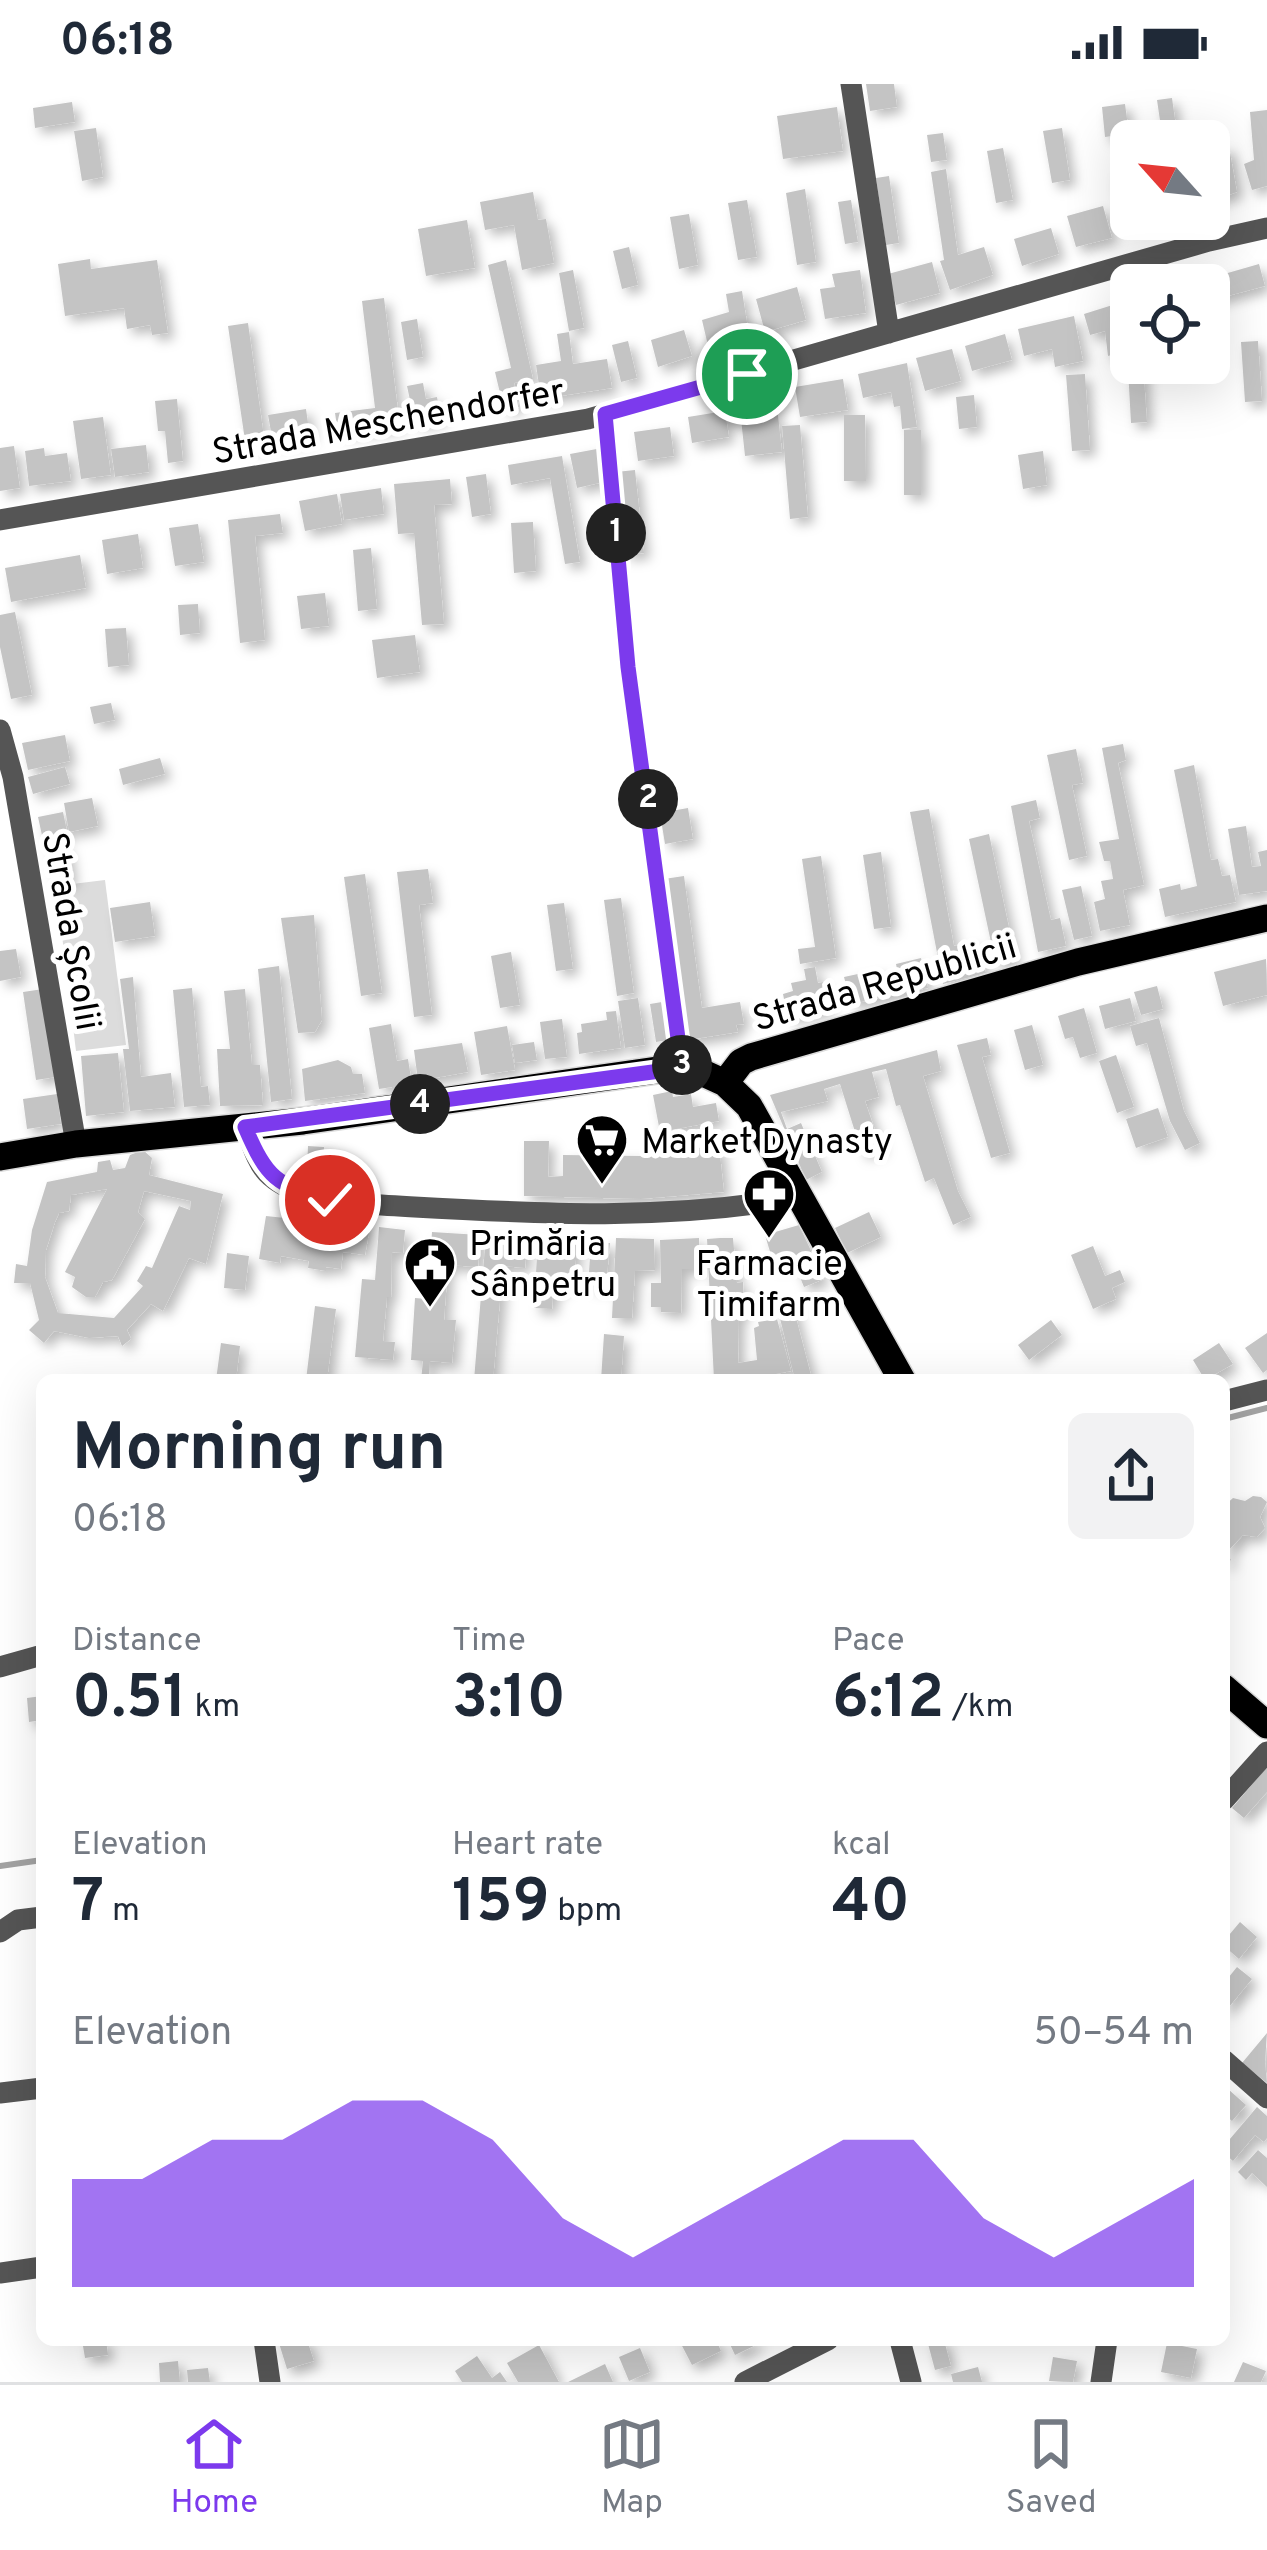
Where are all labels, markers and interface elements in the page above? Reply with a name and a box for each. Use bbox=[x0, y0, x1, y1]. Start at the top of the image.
text: 06:18 bbox=[60, 14, 174, 71]
north arrow bbox=[1110, 120, 1230, 240]
map controls bbox=[1110, 120, 1230, 384]
button: locate bbox=[1110, 264, 1230, 384]
pin bbox=[696, 323, 798, 425]
icon: arrive bbox=[714, 341, 780, 407]
street label: Strada Meschendorfer bbox=[209, 370, 568, 478]
pin: 1 bbox=[586, 503, 646, 563]
text: 1 bbox=[609, 512, 623, 554]
pin: 2 bbox=[618, 769, 678, 829]
text: 2 bbox=[638, 778, 658, 820]
street label: Strada Școlii bbox=[29, 829, 109, 1035]
street label: Strada Republicii bbox=[748, 925, 1022, 1044]
pin: 3 bbox=[652, 1035, 712, 1095]
text: 3 bbox=[672, 1044, 692, 1086]
pin: 4 bbox=[390, 1074, 450, 1134]
text: 4 bbox=[409, 1083, 431, 1125]
supermarket icon: Market Dynasty bbox=[574, 1112, 630, 1186]
place label: Market Dynasty bbox=[641, 1121, 893, 1167]
pin bbox=[279, 1149, 381, 1251]
pharmacy icon: Farmacie Timifarm bbox=[741, 1166, 797, 1240]
icon: check bbox=[297, 1167, 363, 1233]
place label: Primăria Sânpetru bbox=[469, 1223, 616, 1310]
public building icon: Primăria Sânpetru bbox=[402, 1235, 458, 1309]
place label: Farmacie Timifarm bbox=[695, 1243, 843, 1330]
text: Morning run bbox=[72, 1410, 446, 1493]
button: share bbox=[1068, 1413, 1194, 1539]
text: 06:18 bbox=[72, 1497, 167, 1546]
text: Distance bbox=[72, 1621, 202, 1663]
text: Time bbox=[452, 1621, 526, 1663]
text: Pace bbox=[832, 1621, 905, 1663]
text: 0.51 bbox=[72, 1663, 187, 1739]
text: 3:10 bbox=[452, 1663, 566, 1739]
text: 6:12 bbox=[832, 1663, 944, 1739]
text: km bbox=[187, 1687, 240, 1729]
text: /km bbox=[944, 1687, 1013, 1729]
text: Elevation bbox=[72, 1825, 208, 1867]
text: Heart rate bbox=[452, 1825, 603, 1867]
text: kcal bbox=[832, 1825, 891, 1867]
text: 7 bbox=[72, 1867, 104, 1943]
text: 159 bbox=[452, 1867, 550, 1943]
text: 40 bbox=[832, 1867, 910, 1943]
text: m bbox=[104, 1891, 140, 1933]
text: bpm bbox=[550, 1891, 622, 1933]
text: Elevation bbox=[72, 2010, 232, 2059]
text: 50–54 m bbox=[1034, 2010, 1194, 2059]
tab: Home bbox=[170, 2411, 258, 2525]
tab: Map bbox=[599, 2411, 665, 2525]
tab: Saved bbox=[1006, 2411, 1097, 2525]

